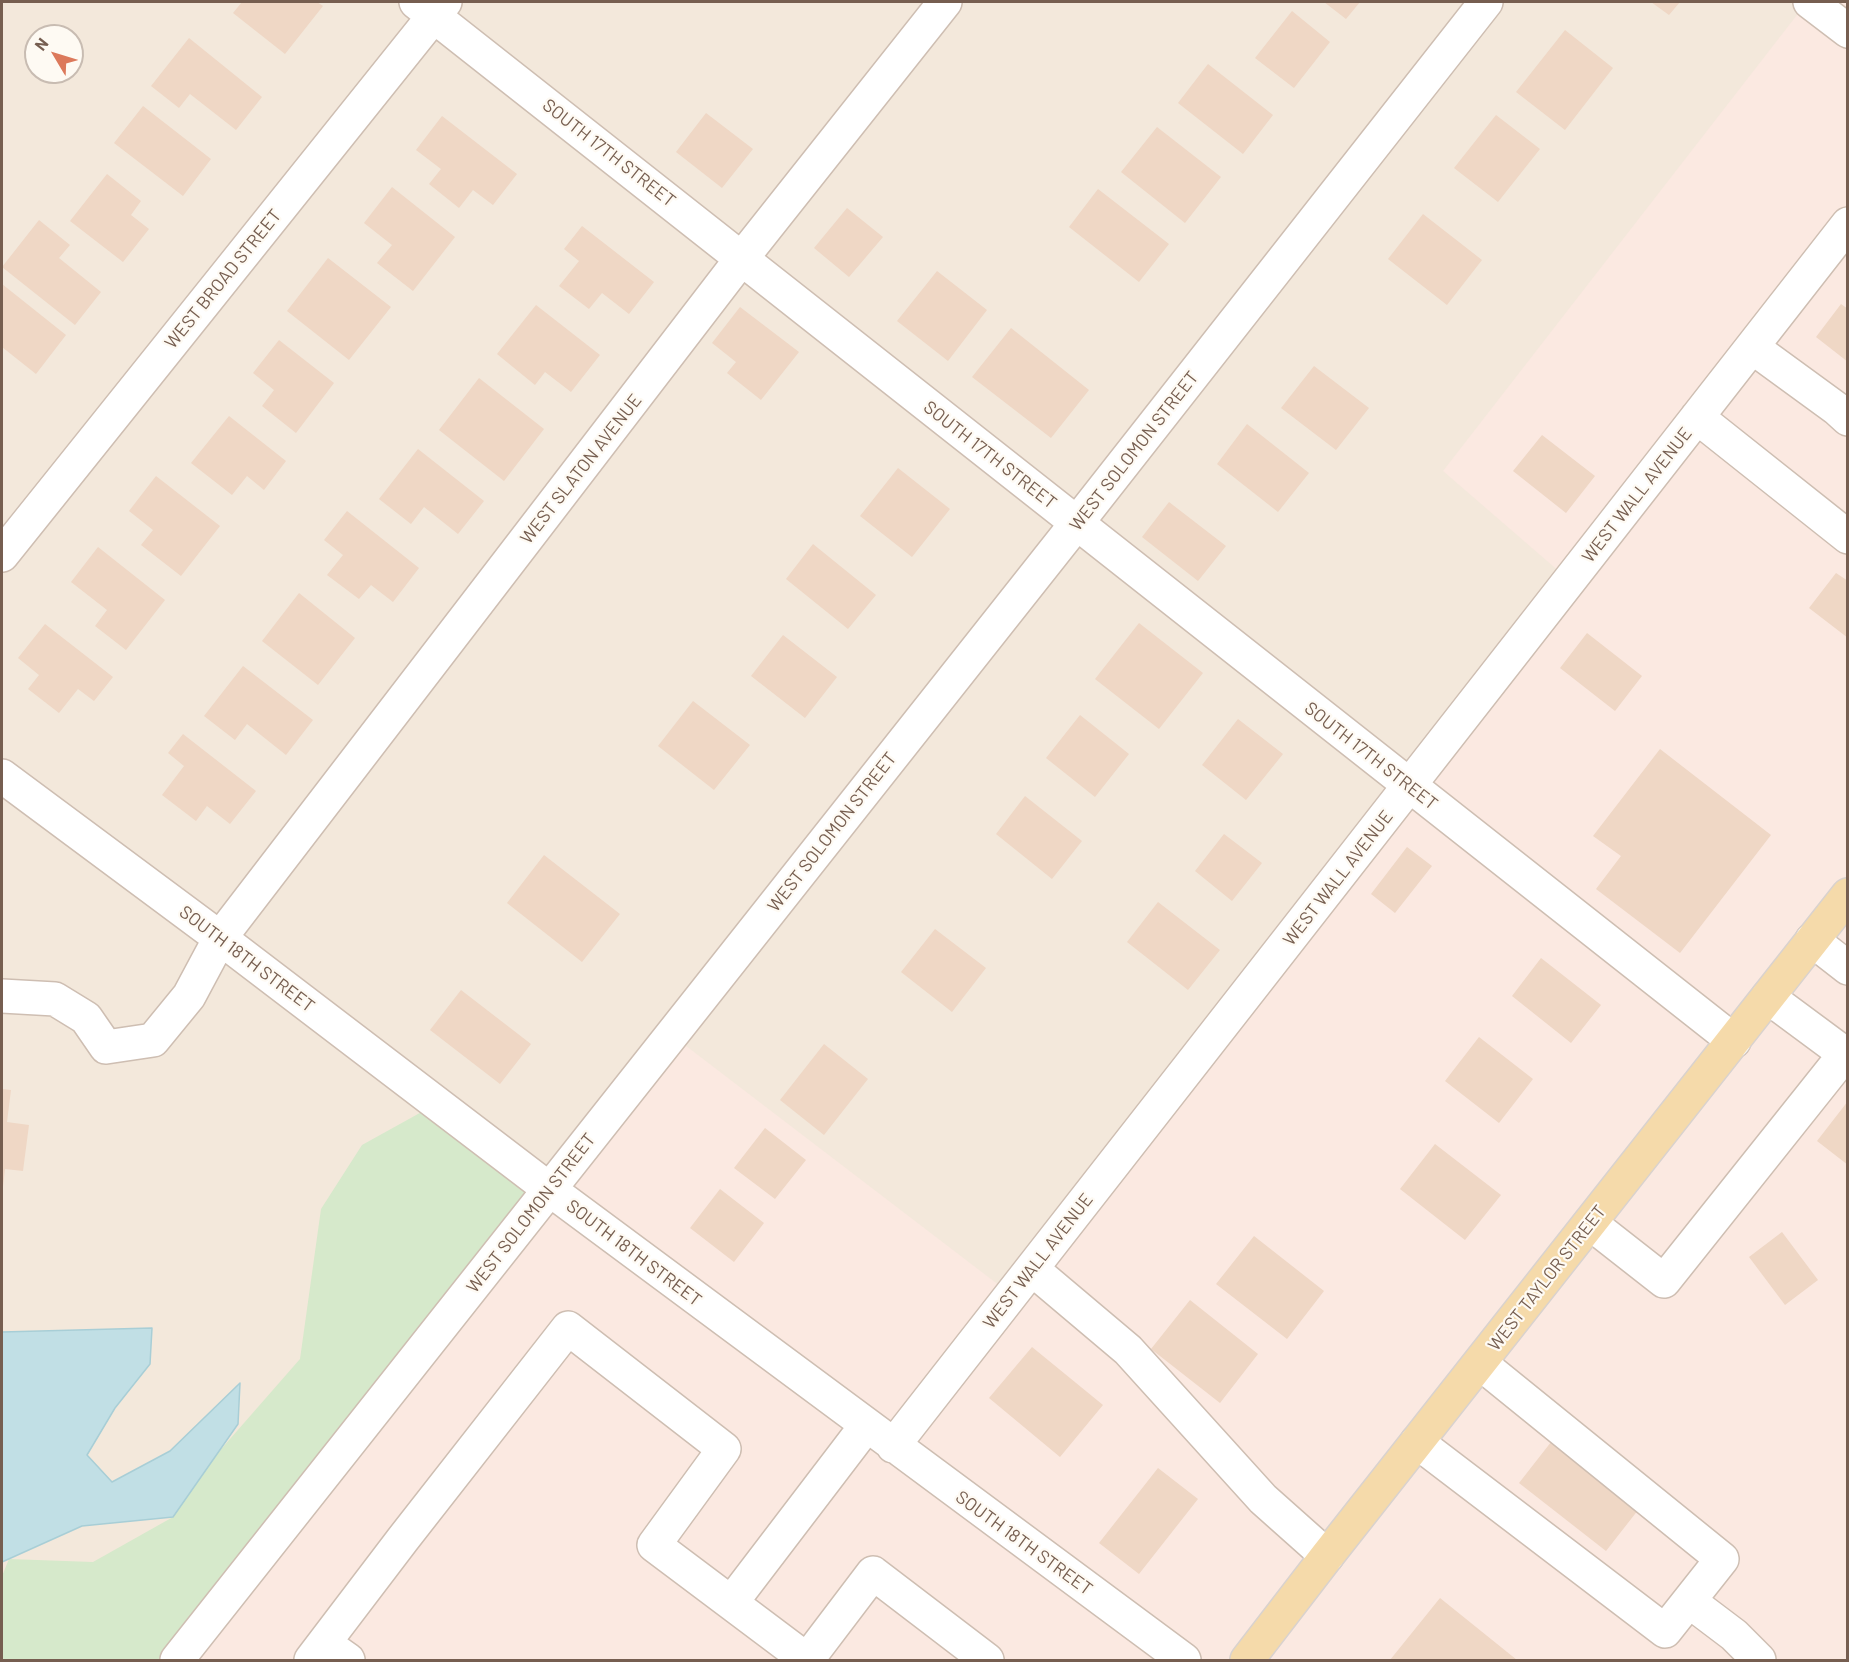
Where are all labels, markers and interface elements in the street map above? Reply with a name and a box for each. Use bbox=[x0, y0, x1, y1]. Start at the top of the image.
north arrow bbox=[24, 24, 84, 84]
text: N bbox=[30, 34, 52, 54]
street label: SOUTH 17TH STREET bbox=[538, 94, 680, 212]
street label: WEST BROAD STREET bbox=[160, 205, 286, 353]
street label: WEST SOLOMON STREET bbox=[1065, 367, 1203, 535]
street label: WEST SLATON AVENUE bbox=[516, 390, 646, 548]
street label: SOUTH 17TH STREET bbox=[919, 396, 1061, 514]
street label: WEST WALL AVENUE bbox=[1578, 423, 1696, 567]
street label: SOUTH 17TH STREET bbox=[1300, 697, 1442, 815]
street label: WEST SOLOMON STREET bbox=[763, 748, 901, 916]
street label: WEST WALL AVENUE bbox=[1279, 806, 1397, 950]
street label: SOUTH 18TH STREET bbox=[175, 901, 319, 1017]
street label: WEST SOLOMON STREET bbox=[462, 1129, 600, 1297]
street label: WEST WALL AVENUE bbox=[979, 1189, 1097, 1333]
street label: SOUTH 18TH STREET bbox=[562, 1195, 706, 1311]
street label: WEST TAYLOR STREET bbox=[1483, 1201, 1611, 1355]
street label: SOUTH 18TH STREET bbox=[951, 1486, 1097, 1600]

